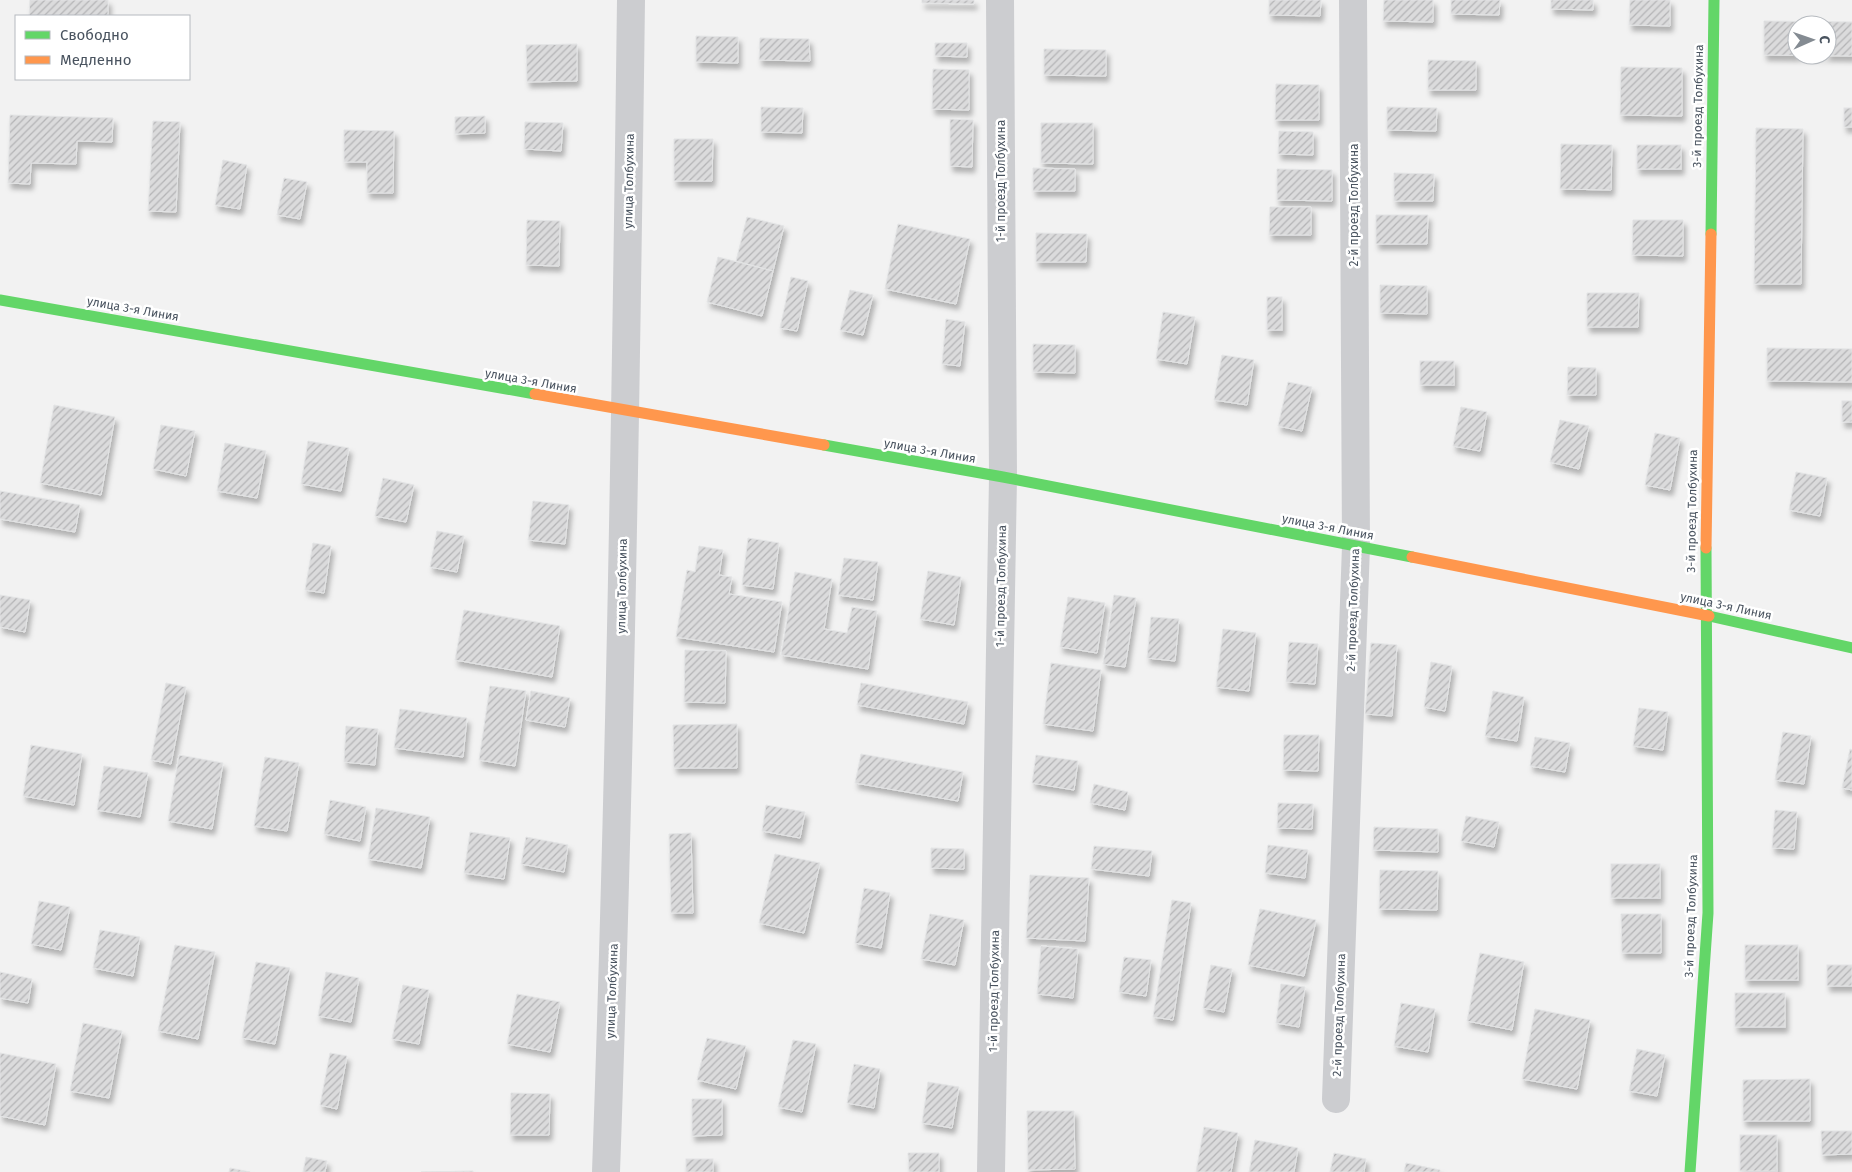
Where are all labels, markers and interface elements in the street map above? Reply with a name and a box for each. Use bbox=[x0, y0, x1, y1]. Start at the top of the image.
legend bbox=[15, 15, 190, 80]
north arrow bbox=[1787, 15, 1837, 65]
text: Свободно bbox=[60, 26, 129, 44]
text: С bbox=[1816, 35, 1833, 44]
street label: 3-й проезд Толбухина bbox=[1690, 44, 1706, 168]
text: Медленно bbox=[60, 51, 132, 69]
street label: 1-й проезд Толбухина bbox=[994, 120, 1008, 242]
street label: улица Толбухина bbox=[621, 133, 637, 229]
street label: 2-й проезд Толбухина bbox=[1347, 143, 1361, 267]
street label: улица 3-я Линия bbox=[86, 294, 180, 324]
street label: улица 3-я Линия bbox=[484, 366, 578, 396]
street label: улица 3-я Линия bbox=[883, 436, 977, 466]
street label: 3-й проезд Толбухина bbox=[1684, 449, 1700, 573]
street label: улица 3-я Линия bbox=[1281, 511, 1375, 543]
street label: 1-й проезд Толбухина bbox=[993, 525, 1009, 647]
street label: улица Толбухина bbox=[614, 538, 630, 634]
street label: 2-й проезд Толбухина bbox=[1344, 548, 1362, 672]
street label: улица 3-я Линия bbox=[1679, 589, 1773, 623]
street label: 3-й проезд Толбухина bbox=[1682, 854, 1700, 978]
street label: 1-й проезд Толбухина bbox=[986, 930, 1002, 1052]
street label: улица Толбухина bbox=[603, 943, 621, 1039]
street label: 2-й проезд Толбухина bbox=[1330, 953, 1348, 1077]

